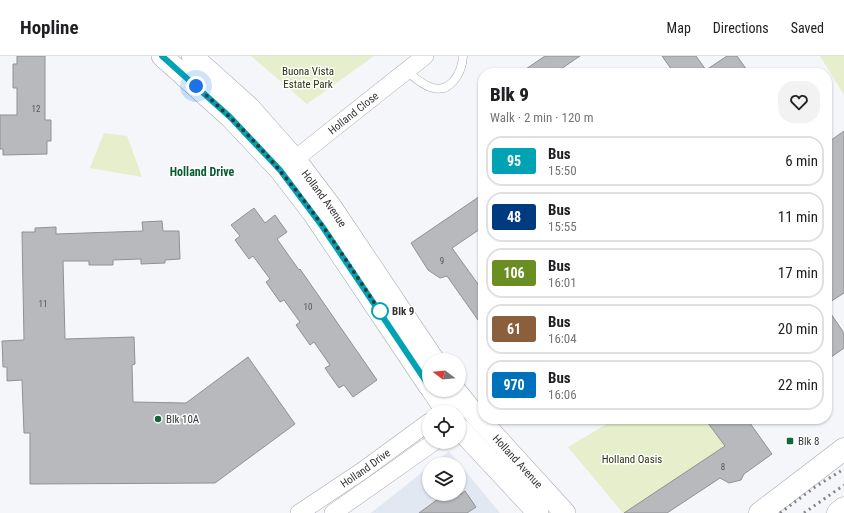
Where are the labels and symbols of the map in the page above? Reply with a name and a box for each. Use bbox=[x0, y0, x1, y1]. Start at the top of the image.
park label: Buona Vista Estate Park bbox=[282, 65, 334, 91]
your location bbox=[186, 76, 206, 96]
street label: Holland Close bbox=[325, 89, 381, 137]
house number: 12 bbox=[32, 104, 41, 114]
district label: Holland Drive bbox=[170, 165, 234, 179]
street label: Holland Avenue bbox=[299, 167, 349, 230]
house number: 9 bbox=[440, 256, 444, 266]
house number: 11 bbox=[39, 299, 47, 309]
house number: 10 bbox=[304, 302, 312, 312]
marker: Blk 9 bbox=[371, 302, 389, 320]
place label: Blk 9 bbox=[392, 305, 414, 318]
north arrow bbox=[422, 353, 466, 397]
place label: Blk 10A bbox=[166, 413, 200, 426]
marker: Blk 10A bbox=[153, 414, 163, 424]
street label: Holland Avenue bbox=[490, 432, 545, 491]
place label: Blk 8 bbox=[798, 435, 819, 448]
marker: Blk 8 bbox=[785, 436, 795, 446]
street label: Holland Drive bbox=[338, 446, 393, 490]
park label: Holland Oasis bbox=[602, 453, 662, 466]
house number: 8 bbox=[721, 462, 725, 472]

